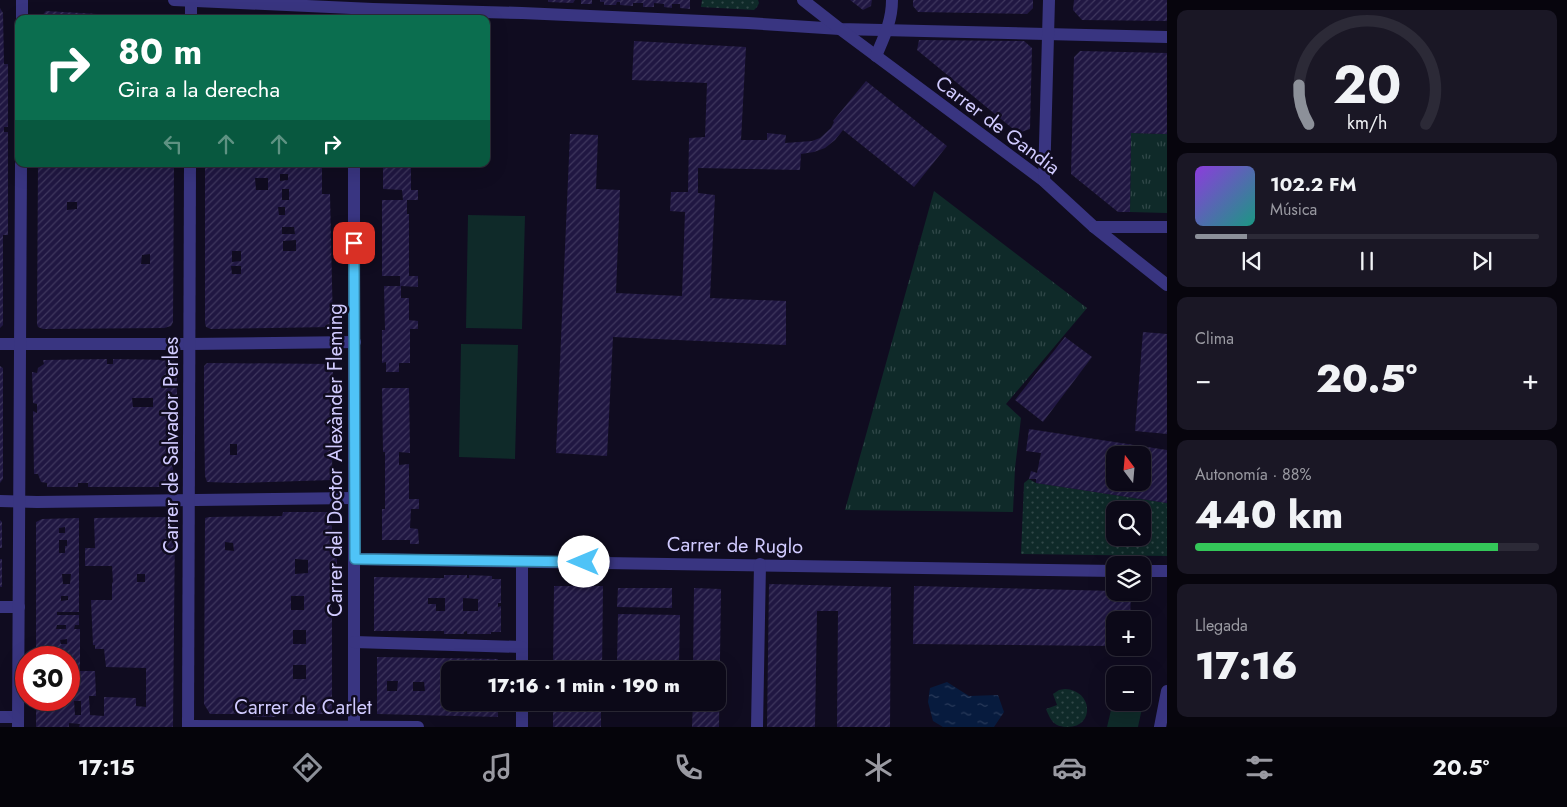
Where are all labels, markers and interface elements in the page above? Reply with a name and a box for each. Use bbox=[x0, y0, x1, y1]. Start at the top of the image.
text: 80 m bbox=[118, 27, 202, 77]
icon: right bbox=[35, 35, 100, 100]
text: 20 bbox=[1333, 47, 1401, 123]
street label: Carrer de Gandia bbox=[929, 69, 1066, 182]
text: Gira a la derecha bbox=[118, 73, 280, 105]
text: km/h bbox=[1347, 110, 1387, 136]
icon: left bbox=[159, 130, 187, 158]
icon: ahead bbox=[212, 130, 240, 158]
icon: ahead bbox=[265, 130, 293, 158]
icon: right bbox=[318, 130, 346, 158]
text: 102.2 FM bbox=[1270, 171, 1356, 198]
text: Música bbox=[1270, 198, 1317, 221]
pin bbox=[333, 222, 375, 264]
icon: arrive bbox=[340, 229, 368, 257]
icon: previous bbox=[1238, 247, 1266, 275]
icon: pause bbox=[1353, 247, 1381, 275]
icon: next bbox=[1468, 247, 1496, 275]
street label: Carrer del Doctor Alexànder Fleming bbox=[321, 303, 350, 617]
text: Clima bbox=[1195, 327, 1234, 350]
street label: Carrer de Salvador Perles bbox=[157, 337, 186, 553]
text: 20.5° bbox=[1316, 351, 1417, 406]
text: − bbox=[1195, 359, 1212, 400]
text: + bbox=[1522, 359, 1539, 400]
north arrow bbox=[1106, 446, 1151, 491]
map controls bbox=[1106, 446, 1151, 711]
text: Autonomía · 88% bbox=[1195, 463, 1312, 486]
text: 440 km bbox=[1195, 487, 1343, 542]
button: search bbox=[1106, 501, 1151, 546]
street label: Carrer de Ruglo bbox=[667, 530, 803, 561]
position arrow bbox=[557, 535, 609, 587]
button: layers bbox=[1106, 556, 1151, 601]
button: + bbox=[1106, 611, 1151, 656]
text: Llegada bbox=[1195, 614, 1248, 637]
text: 17:16 bbox=[1195, 638, 1298, 693]
speed limit sign: 30 bbox=[15, 646, 80, 711]
button: − bbox=[1106, 666, 1151, 711]
text: 17:16 · 1 min · 190 m bbox=[487, 672, 680, 699]
street label: Carrer de Carlet bbox=[234, 693, 372, 722]
icon: directions bbox=[290, 750, 325, 785]
icon: music bbox=[480, 750, 515, 785]
icon: phone bbox=[671, 750, 706, 785]
icon: climate bbox=[861, 750, 896, 785]
icon: car bbox=[1052, 750, 1087, 785]
icon: filters bbox=[1242, 750, 1277, 785]
text: 17:15 bbox=[78, 751, 135, 783]
text: 20.5° bbox=[1432, 751, 1489, 783]

